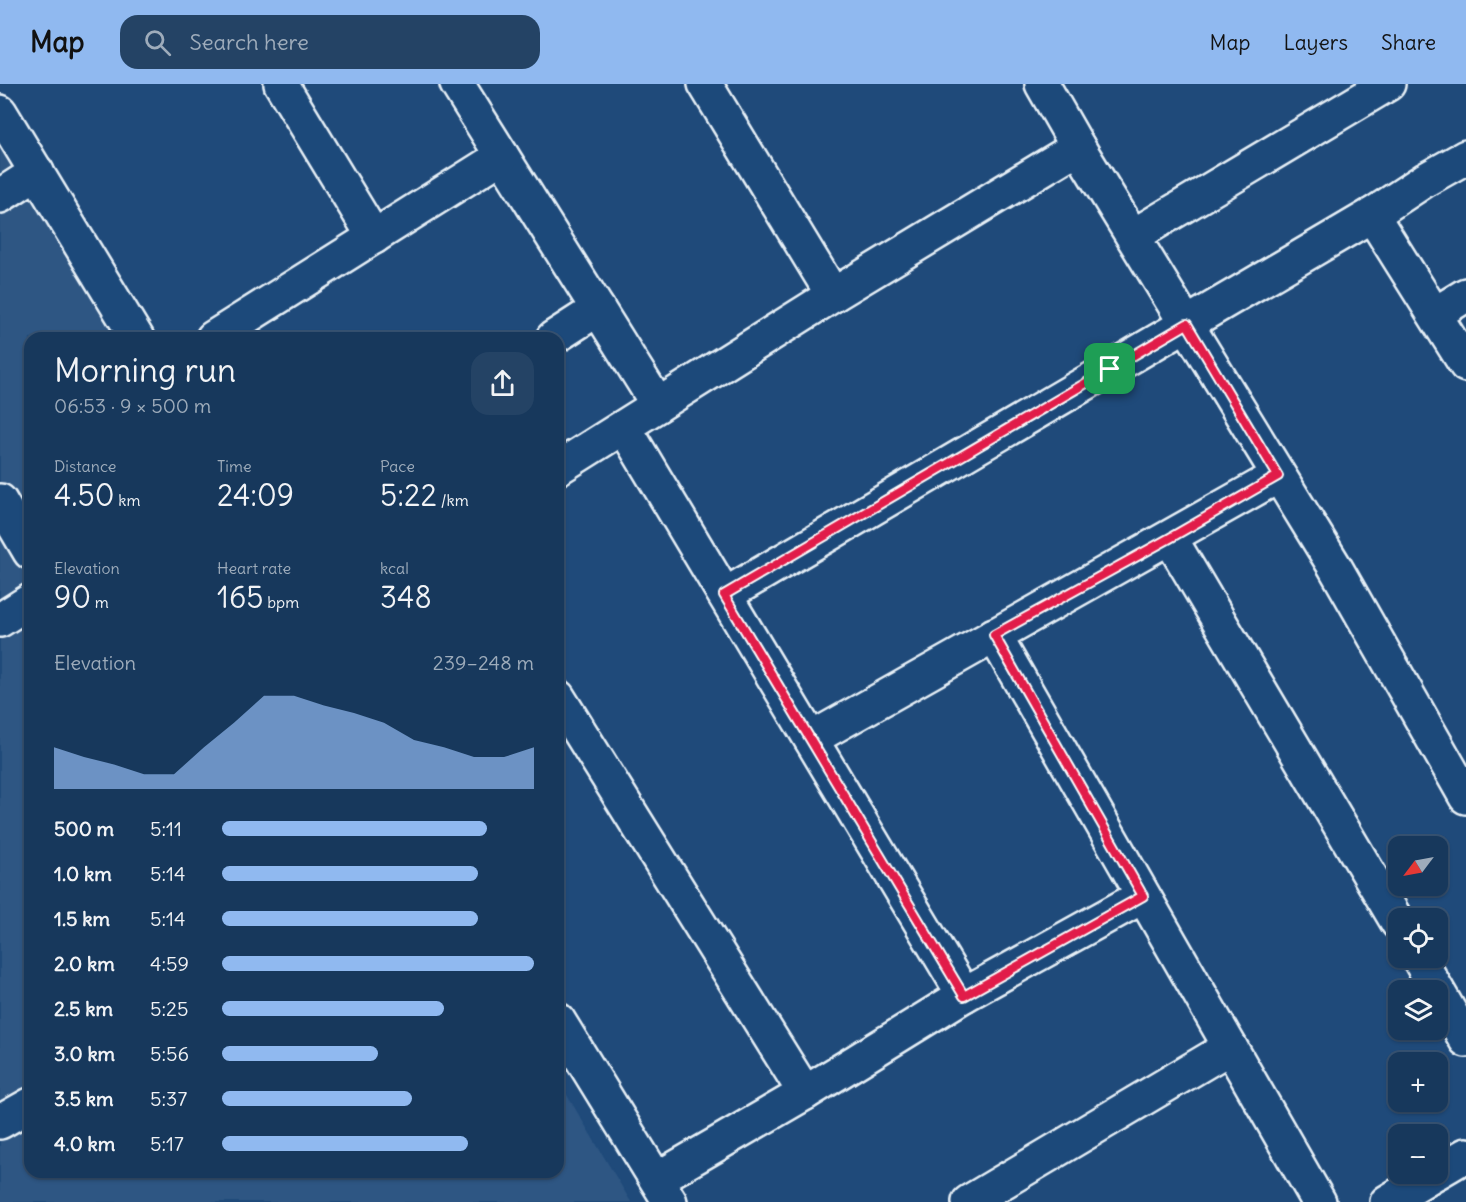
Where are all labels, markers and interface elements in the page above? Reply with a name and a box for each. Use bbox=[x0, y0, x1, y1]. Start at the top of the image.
search box bbox=[120, 15, 540, 69]
text: Map bbox=[30, 24, 84, 60]
icon: search bbox=[141, 26, 174, 59]
text: Search here bbox=[189, 28, 309, 56]
text: Map bbox=[1210, 29, 1250, 56]
text: Layers bbox=[1283, 29, 1348, 56]
text: Share bbox=[1381, 29, 1436, 56]
pin bbox=[1084, 343, 1135, 394]
text: Morning run bbox=[54, 349, 236, 391]
button: share bbox=[471, 352, 534, 415]
icon: arrive bbox=[1093, 352, 1126, 385]
text: 06:53 · 9 × 500 m bbox=[54, 393, 211, 418]
text: Distance bbox=[54, 456, 116, 476]
text: Time bbox=[217, 456, 252, 476]
text: Pace bbox=[380, 456, 415, 476]
text: 4.50 bbox=[54, 476, 115, 514]
text: 24:09 bbox=[217, 476, 294, 514]
text: 5:22 bbox=[380, 476, 437, 514]
text: km bbox=[115, 490, 141, 510]
text: /km bbox=[437, 490, 469, 510]
text: Elevation bbox=[54, 558, 120, 578]
text: Heart rate bbox=[217, 558, 291, 578]
text: kcal bbox=[380, 558, 409, 578]
text: 90 bbox=[54, 578, 91, 616]
text: 165 bbox=[217, 578, 263, 616]
text: 348 bbox=[380, 578, 432, 616]
text: m bbox=[91, 592, 109, 612]
text: bpm bbox=[263, 592, 299, 612]
text: Elevation bbox=[54, 650, 136, 675]
text: 239–248 m bbox=[433, 650, 534, 675]
text: 500 m bbox=[54, 816, 114, 841]
text: 5:11 bbox=[150, 816, 182, 841]
north arrow bbox=[1388, 836, 1448, 896]
map controls bbox=[1388, 836, 1448, 1184]
text: 1.0 km bbox=[54, 861, 112, 886]
text: 5:14 bbox=[150, 861, 186, 886]
text: 1.5 km bbox=[54, 906, 110, 931]
text: 5:14 bbox=[150, 906, 186, 931]
button: locate bbox=[1388, 908, 1448, 968]
text: 2.0 km bbox=[54, 951, 115, 976]
text: 4:59 bbox=[150, 951, 189, 976]
button: layers bbox=[1388, 980, 1448, 1040]
text: 2.5 km bbox=[54, 996, 113, 1021]
text: 5:25 bbox=[150, 996, 188, 1021]
text: 3.0 km bbox=[54, 1041, 115, 1066]
text: 5:56 bbox=[150, 1041, 189, 1066]
button: + bbox=[1388, 1052, 1448, 1112]
text: 3.5 km bbox=[54, 1086, 114, 1111]
text: 5:37 bbox=[150, 1086, 187, 1111]
button: − bbox=[1388, 1124, 1448, 1184]
text: 4.0 km bbox=[54, 1131, 115, 1156]
text: 5:17 bbox=[150, 1131, 184, 1156]

